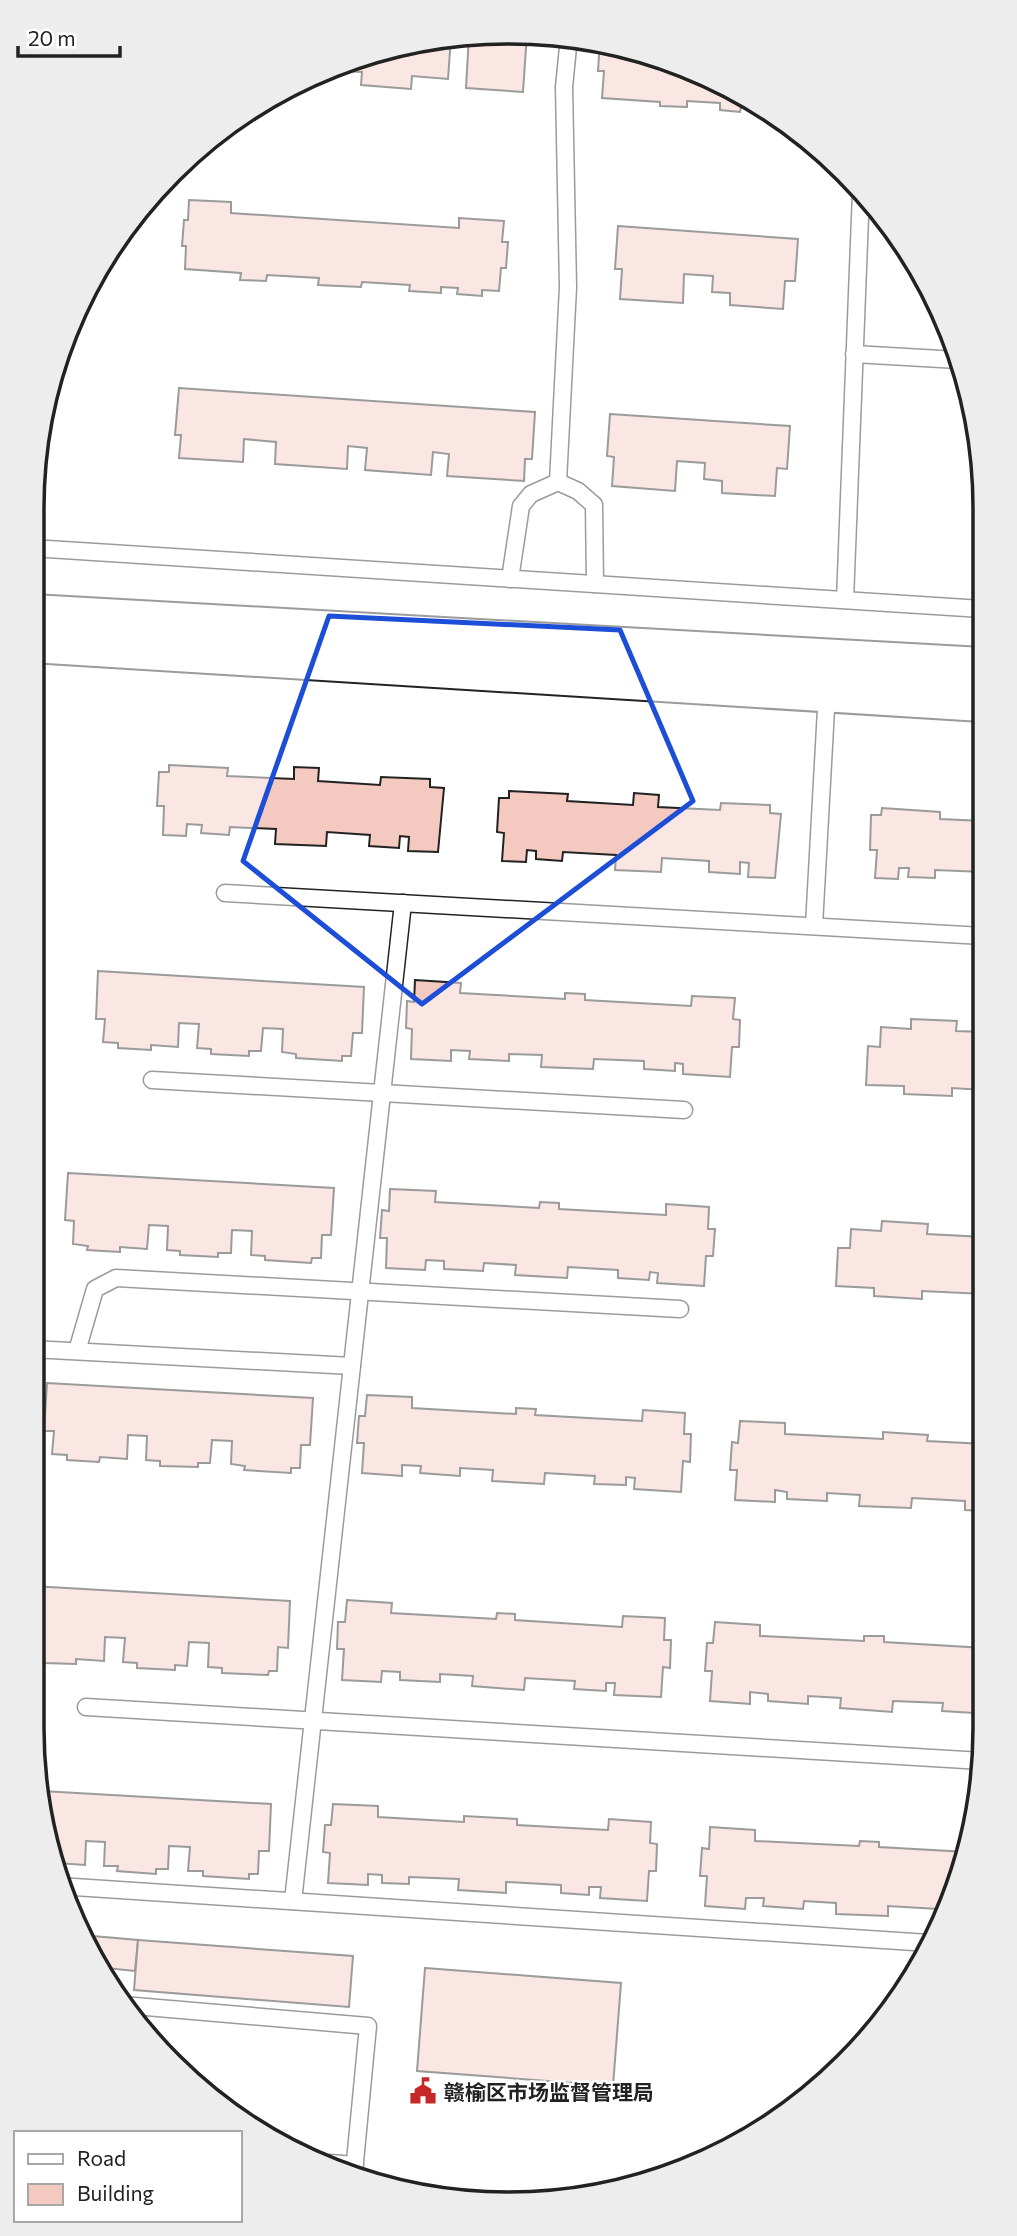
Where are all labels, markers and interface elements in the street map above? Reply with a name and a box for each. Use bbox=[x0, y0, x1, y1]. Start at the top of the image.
scale bar bbox=[18, 14, 119, 58]
text: 20 m bbox=[28, 25, 76, 50]
public building icon: 赣榆区市场监督管理局 bbox=[408, 2076, 438, 2106]
place label: 赣榆区市场监督管理局 bbox=[444, 2079, 654, 2104]
legend bbox=[14, 2131, 242, 2222]
text: Road bbox=[77, 2145, 126, 2170]
text: Building bbox=[77, 2180, 154, 2205]

